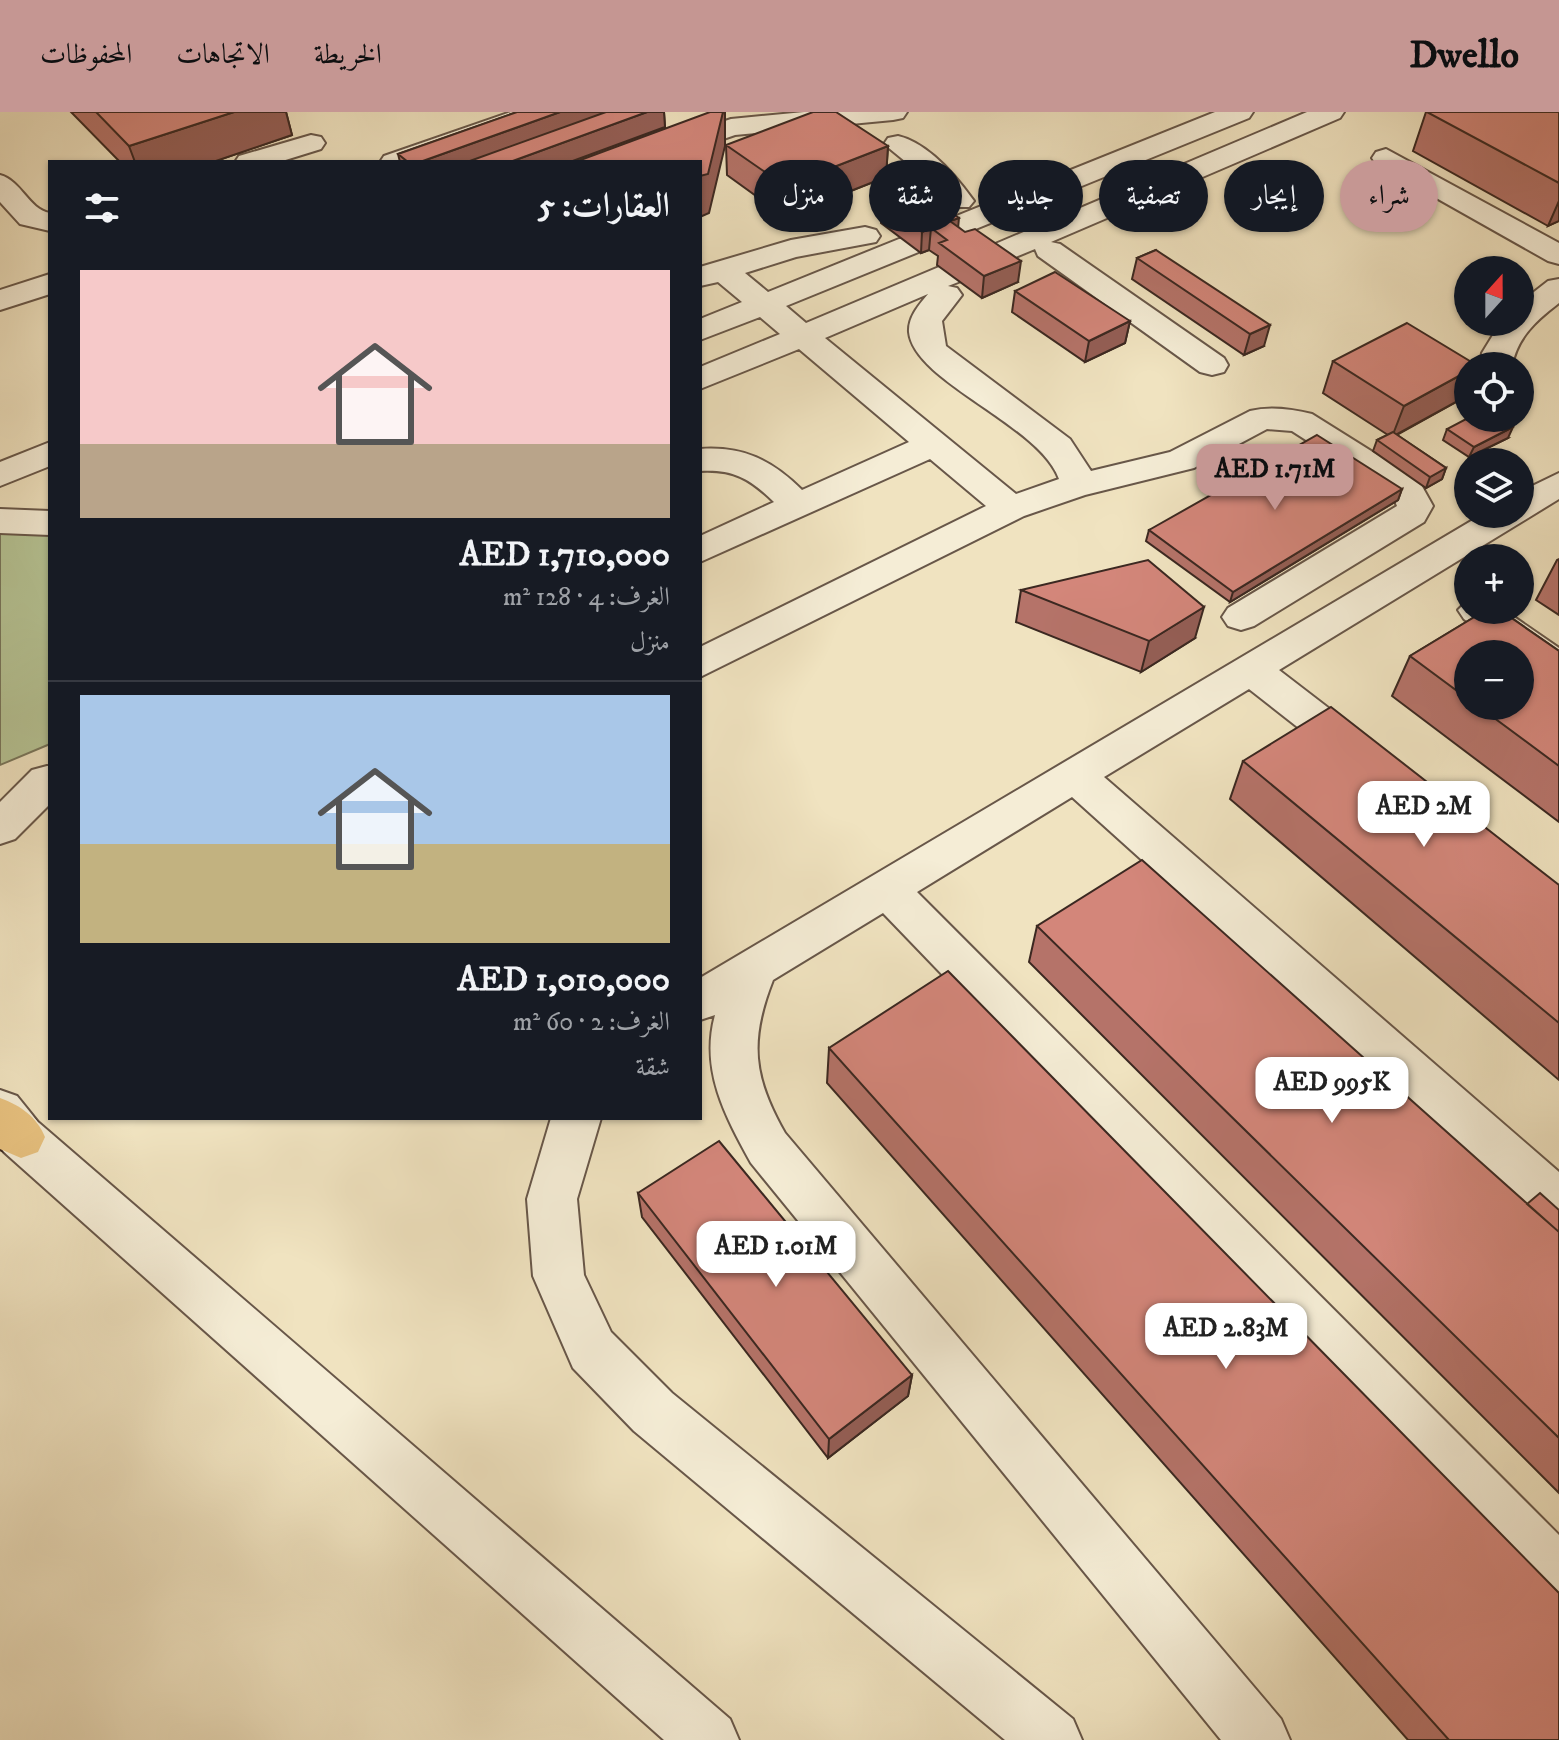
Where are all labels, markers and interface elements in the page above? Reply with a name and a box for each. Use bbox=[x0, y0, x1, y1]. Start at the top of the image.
text: Dwello bbox=[1410, 32, 1519, 80]
text: المحفوظات bbox=[40, 37, 132, 72]
text: الاتجاهات bbox=[176, 37, 270, 72]
text: الخريطة bbox=[314, 37, 382, 72]
chip: منزل bbox=[754, 160, 853, 232]
chip: شقة bbox=[869, 160, 962, 232]
chip: جديد bbox=[978, 160, 1083, 232]
chip: تصفية bbox=[1099, 160, 1208, 232]
chip: إيجار bbox=[1224, 160, 1324, 232]
chip: شراء bbox=[1340, 160, 1438, 232]
text: العقارات: 5 bbox=[538, 185, 670, 227]
icon: filters bbox=[80, 186, 124, 230]
north arrow bbox=[1454, 256, 1534, 336]
map controls bbox=[1454, 256, 1534, 720]
icon: home bbox=[303, 322, 447, 466]
button: locate bbox=[1454, 352, 1534, 432]
pin: AED 1.71M bbox=[1183, 444, 1367, 512]
button: layers bbox=[1454, 448, 1534, 528]
text: AED 1.71M bbox=[1214, 453, 1336, 486]
text: AED 1,710,000 bbox=[460, 534, 670, 576]
button: + bbox=[1454, 544, 1534, 624]
text: الغرف: 4 · 128 m² bbox=[503, 581, 670, 614]
text: منزل bbox=[630, 626, 670, 659]
button: − bbox=[1454, 640, 1534, 720]
icon: home bbox=[303, 747, 447, 891]
pin: AED 2M bbox=[1359, 781, 1489, 849]
text: AED 2M bbox=[1376, 790, 1472, 823]
text: AED 1,010,000 bbox=[457, 959, 670, 1001]
text: الغرف: 2 · 60 m² bbox=[513, 1006, 670, 1039]
text: شقة bbox=[636, 1051, 670, 1084]
pin: AED 995K bbox=[1249, 1057, 1415, 1125]
text: AED 995K bbox=[1273, 1066, 1391, 1099]
pin: AED 1.01M bbox=[684, 1221, 868, 1289]
text: AED 1.01M bbox=[715, 1230, 837, 1263]
pin: AED 2.83M bbox=[1134, 1303, 1318, 1371]
text: AED 2.83M bbox=[1163, 1312, 1289, 1345]

